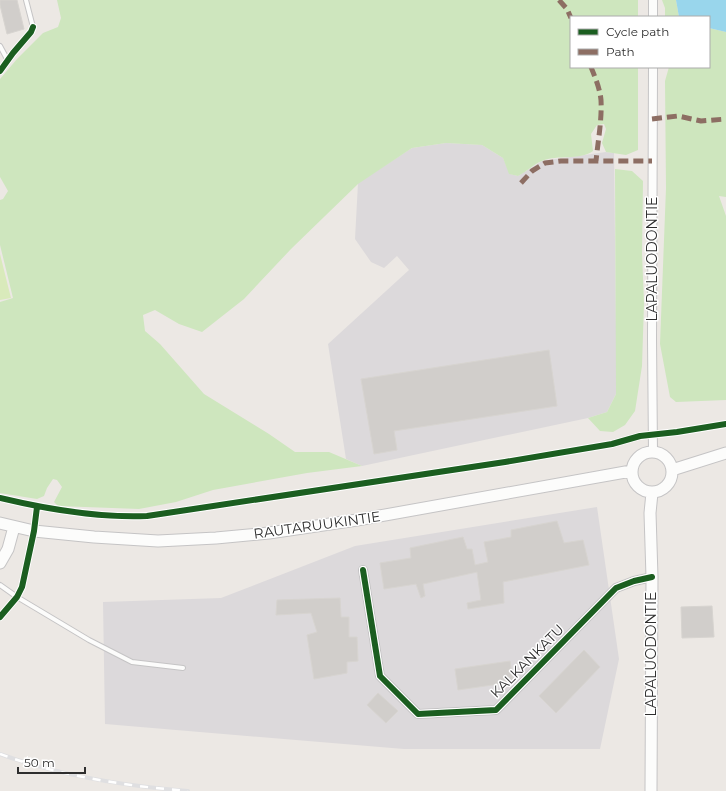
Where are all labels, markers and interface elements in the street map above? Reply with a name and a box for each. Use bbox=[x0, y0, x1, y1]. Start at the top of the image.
legend bbox=[570, 16, 710, 68]
text: Cycle path bbox=[606, 24, 669, 39]
text: Path bbox=[606, 44, 635, 59]
street label: LAPALUODONTIE bbox=[643, 197, 661, 321]
street label: RAUTARUUKINTIE bbox=[252, 507, 382, 543]
street label: LAPALUODONTIE bbox=[642, 592, 660, 716]
street label: KALKANKATU bbox=[486, 620, 568, 702]
scale bar bbox=[18, 749, 85, 775]
text: 50 m bbox=[24, 755, 55, 770]

